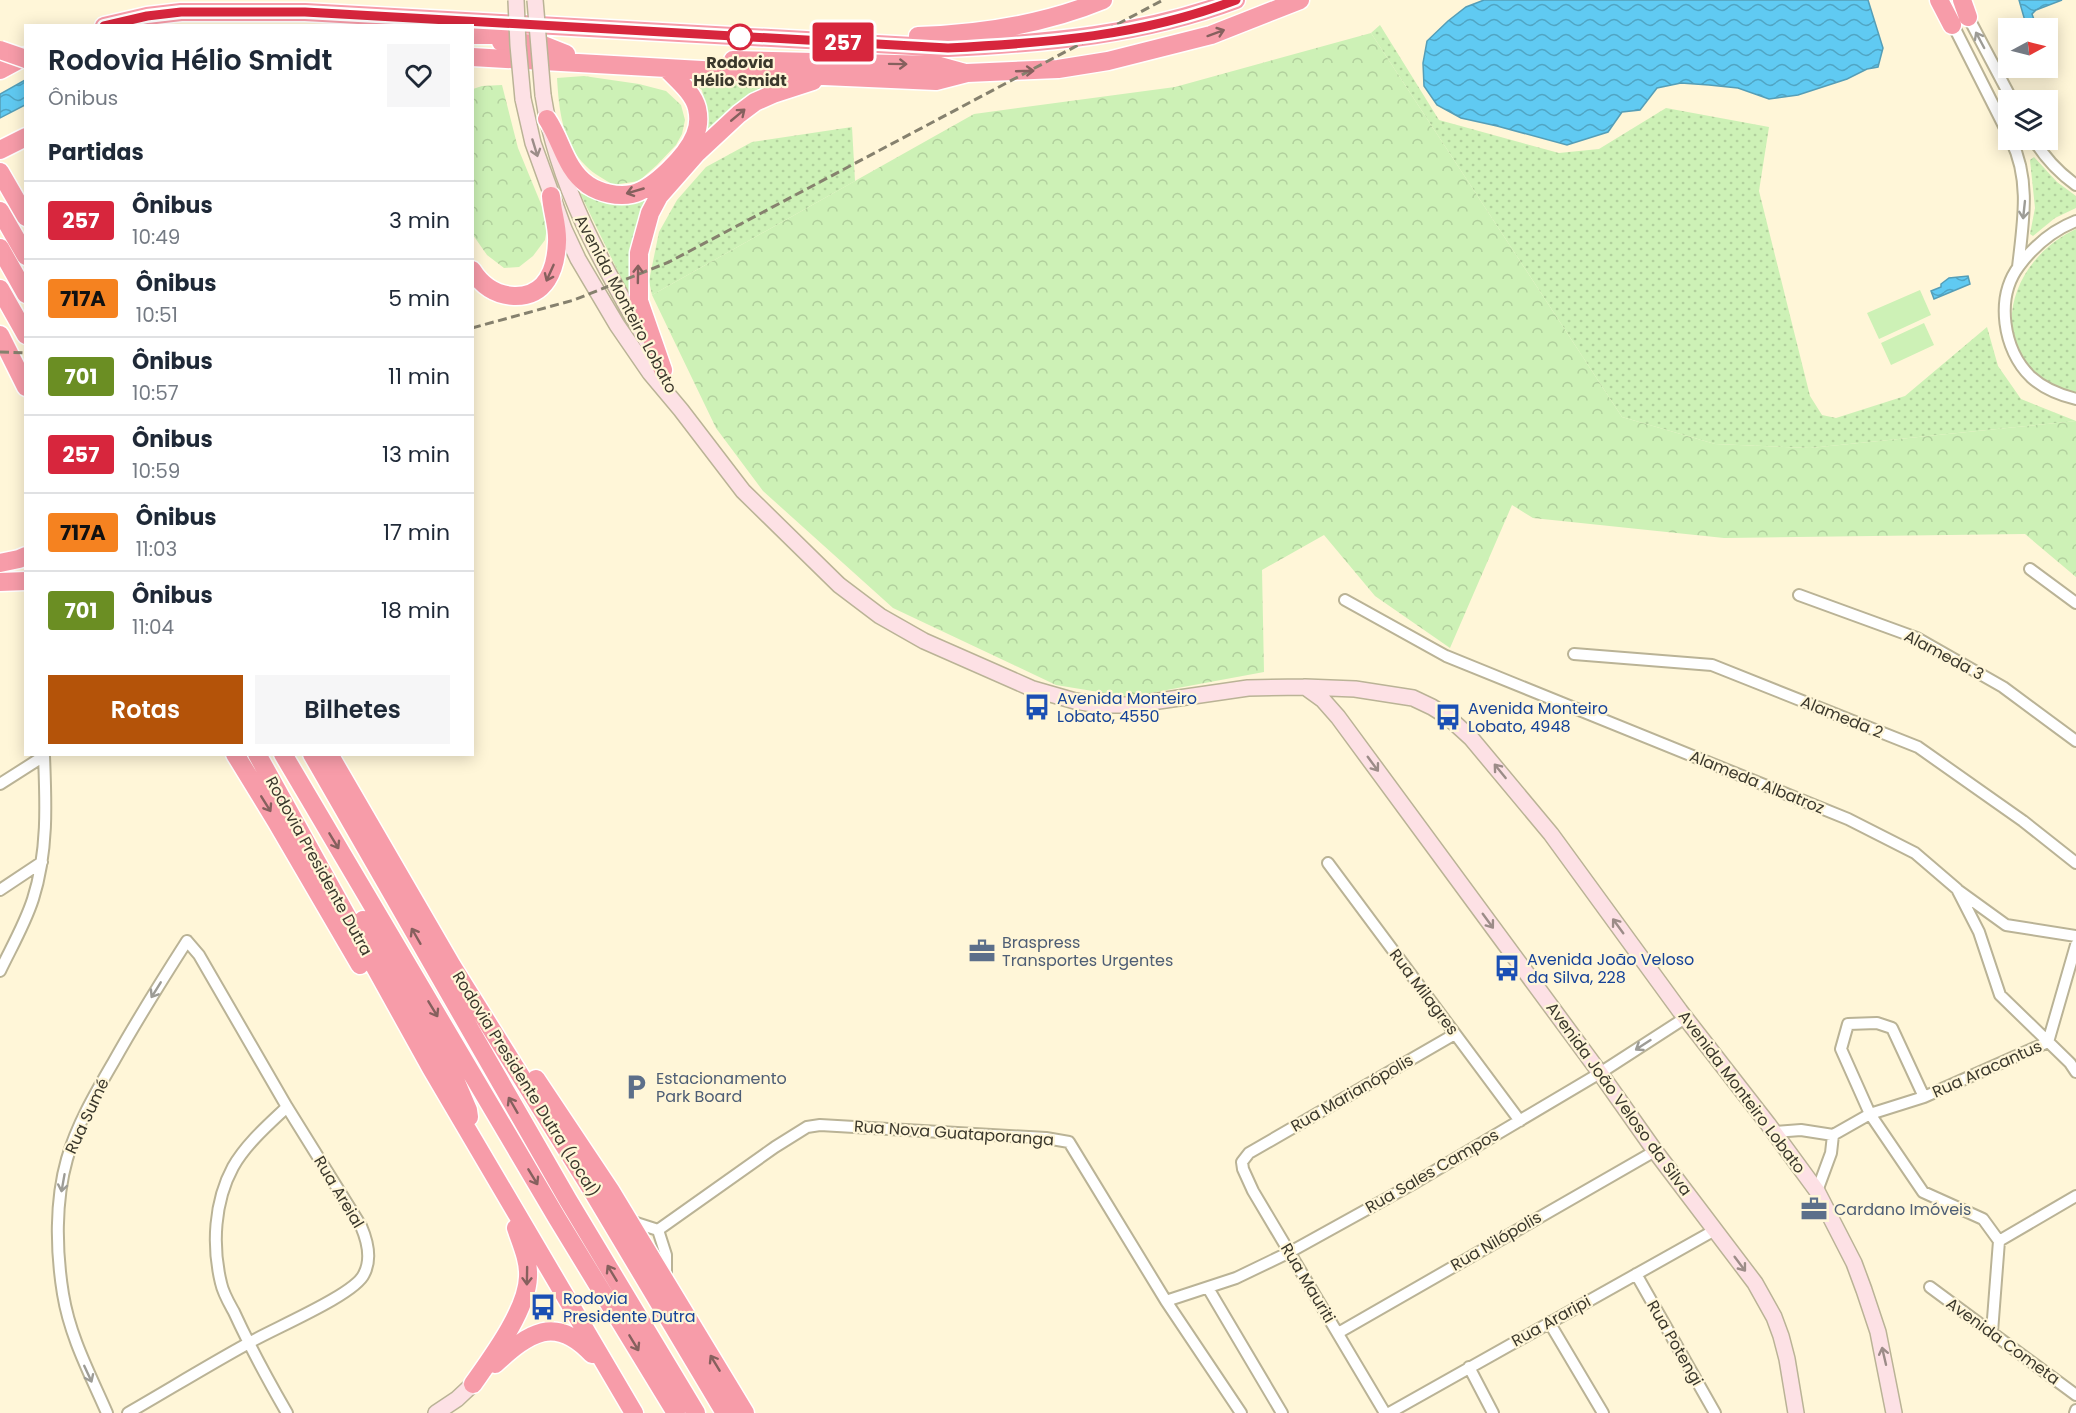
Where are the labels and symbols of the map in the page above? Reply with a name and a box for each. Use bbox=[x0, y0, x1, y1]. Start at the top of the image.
north arrow bbox=[1998, 18, 2058, 78]
line badge: 257 bbox=[808, 22, 878, 62]
marker: Rodovia Hélio Smidt bbox=[727, 24, 753, 50]
one-way arrow bbox=[1206, 26, 1225, 37]
one-way arrow bbox=[1974, 31, 1986, 49]
place label: Rodovia Hélio Smidt bbox=[693, 51, 787, 92]
one-way arrow bbox=[887, 58, 907, 70]
one-way arrow bbox=[1015, 65, 1035, 76]
one-way arrow bbox=[730, 108, 745, 122]
one-way arrow bbox=[530, 138, 541, 157]
one-way arrow bbox=[626, 186, 645, 198]
one-way arrow bbox=[2018, 200, 2029, 220]
street label: Avenida Monteiro Lobato bbox=[569, 211, 683, 397]
one-way arrow bbox=[543, 264, 555, 282]
one-way arrow bbox=[633, 264, 644, 284]
street label: Alameda 3 bbox=[1900, 624, 1988, 686]
place label: Avenida Monteiro Lobato, 4550 bbox=[1057, 687, 1197, 728]
street label: Alameda 2 bbox=[1797, 690, 1887, 744]
bus stop icon: Avenida Monteiro Lobato, 4550 bbox=[1022, 692, 1052, 722]
place label: Avenida Monteiro Lobato, 4948 bbox=[1468, 697, 1608, 738]
bus stop icon: Avenida Monteiro Lobato, 4948 bbox=[1433, 702, 1463, 732]
street label: Alameda Albatroz bbox=[1686, 744, 1828, 820]
one-way arrow bbox=[1366, 755, 1379, 771]
one-way arrow bbox=[1493, 764, 1507, 779]
street label: Rodovia Presidente Dutra bbox=[260, 772, 378, 960]
one-way arrow bbox=[260, 795, 272, 812]
one-way arrow bbox=[328, 832, 340, 849]
one-way arrow bbox=[1482, 913, 1494, 929]
one-way arrow bbox=[1612, 919, 1624, 935]
one-way arrow bbox=[410, 928, 422, 945]
place label: Braspress Transportes Urgentes bbox=[1002, 931, 1173, 972]
office icon: Braspress Transportes Urgentes bbox=[967, 936, 997, 966]
street label: Rua Milagres bbox=[1384, 944, 1464, 1040]
place label: Avenida João Veloso da Silva, 228 bbox=[1527, 948, 1694, 989]
bus stop icon: Avenida João Veloso da Silva, 228 bbox=[1492, 953, 1522, 983]
street label: Rodovia Presidente Dutra (Local) bbox=[447, 967, 605, 1201]
one-way arrow bbox=[149, 981, 161, 998]
street label: Avenida João Veloso da Silva bbox=[1541, 997, 1697, 1201]
one-way arrow bbox=[428, 1000, 440, 1017]
street label: Avenida Monteiro Lobato bbox=[1673, 1006, 1811, 1178]
street label: Rua Aracantus bbox=[1929, 1035, 2045, 1103]
one-way arrow bbox=[1635, 1040, 1652, 1052]
street label: Rua Marianópolis bbox=[1286, 1049, 1418, 1137]
place label: Estacionamento Park Board bbox=[656, 1067, 787, 1108]
parking icon: Estacionamento Park Board bbox=[621, 1072, 651, 1102]
street label: Rua Sumé bbox=[59, 1074, 115, 1158]
one-way arrow bbox=[507, 1097, 519, 1114]
street label: Rua Nova Guataporanga bbox=[853, 1115, 1055, 1151]
street label: Rua Sales Campos bbox=[1361, 1123, 1503, 1219]
street label: Rua Areial bbox=[308, 1152, 370, 1232]
one-way arrow bbox=[527, 1168, 539, 1185]
one-way arrow bbox=[57, 1173, 68, 1193]
office icon: Cardano Imóveis bbox=[1799, 1194, 1829, 1224]
place label: Cardano Imóveis bbox=[1834, 1198, 1971, 1221]
street label: Rua Nilópolis bbox=[1446, 1206, 1546, 1276]
street label: Rua Mauriti bbox=[1275, 1239, 1341, 1327]
one-way arrow bbox=[1734, 1256, 1747, 1272]
one-way arrow bbox=[606, 1265, 618, 1282]
one-way arrow bbox=[521, 1266, 533, 1286]
place label: Rodovia Presidente Dutra bbox=[563, 1287, 696, 1328]
street label: Rua Araripi bbox=[1507, 1290, 1595, 1352]
bus stop icon: Rodovia Presidente Dutra bbox=[528, 1292, 558, 1322]
street label: Avenida Cometa bbox=[1941, 1292, 2065, 1390]
street label: Rua Potengi bbox=[1641, 1296, 1709, 1390]
one-way arrow bbox=[628, 1334, 640, 1351]
one-way arrow bbox=[1877, 1346, 1889, 1365]
one-way arrow bbox=[708, 1355, 720, 1372]
one-way arrow bbox=[83, 1364, 95, 1382]

